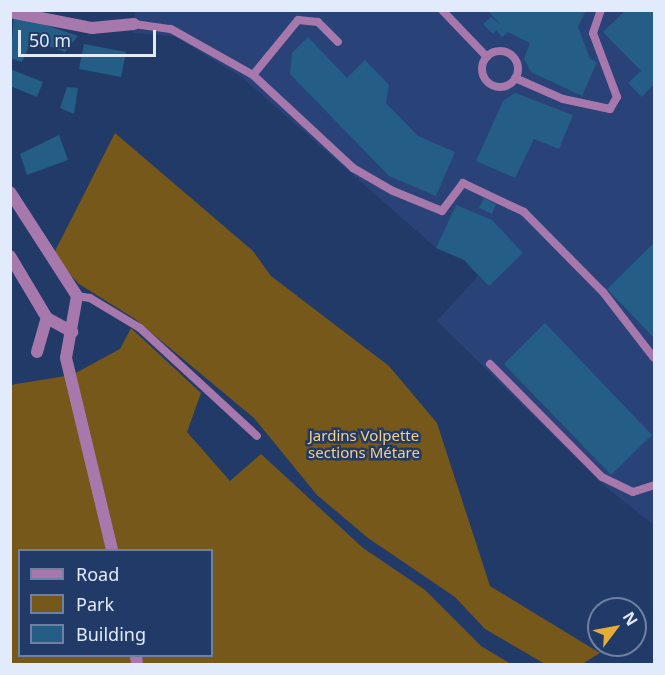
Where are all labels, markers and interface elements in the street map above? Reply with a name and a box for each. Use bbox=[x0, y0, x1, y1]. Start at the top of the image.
scale bar bbox=[21, 18, 159, 56]
text: 50 m bbox=[29, 28, 71, 52]
park label: Jardins Volpette sections Métare bbox=[308, 426, 420, 461]
legend bbox=[18, 549, 213, 657]
text: Road bbox=[76, 562, 119, 586]
text: Park bbox=[76, 592, 114, 616]
north arrow bbox=[587, 597, 647, 657]
text: N bbox=[618, 607, 643, 630]
text: Building bbox=[76, 622, 146, 646]

